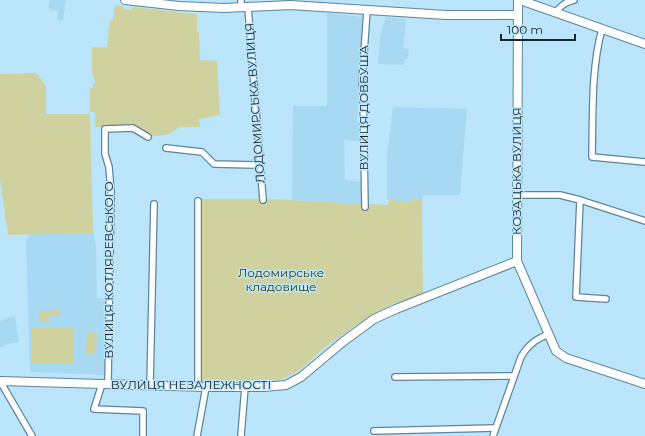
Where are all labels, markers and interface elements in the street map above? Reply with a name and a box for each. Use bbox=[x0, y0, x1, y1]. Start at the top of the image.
scale bar bbox=[501, 16, 575, 42]
street label: ЛОДОМИРСЬКА ВУЛИЦЯ bbox=[241, 22, 268, 184]
text: 100 m bbox=[507, 22, 543, 37]
street label: ВУЛИЦЯ ДОВБУША bbox=[356, 45, 371, 171]
street label: КОЗАЦЬКА ВУЛИЦЯ bbox=[509, 107, 524, 235]
street label: ВУЛИЦЯ КОТЛЯРЕВСЬКОГО bbox=[101, 181, 116, 359]
park label: Лодомирське кладовище bbox=[238, 265, 324, 294]
street label: ВУЛИЦЯ НЕЗАЛЕЖНОСТІ bbox=[111, 377, 271, 392]

